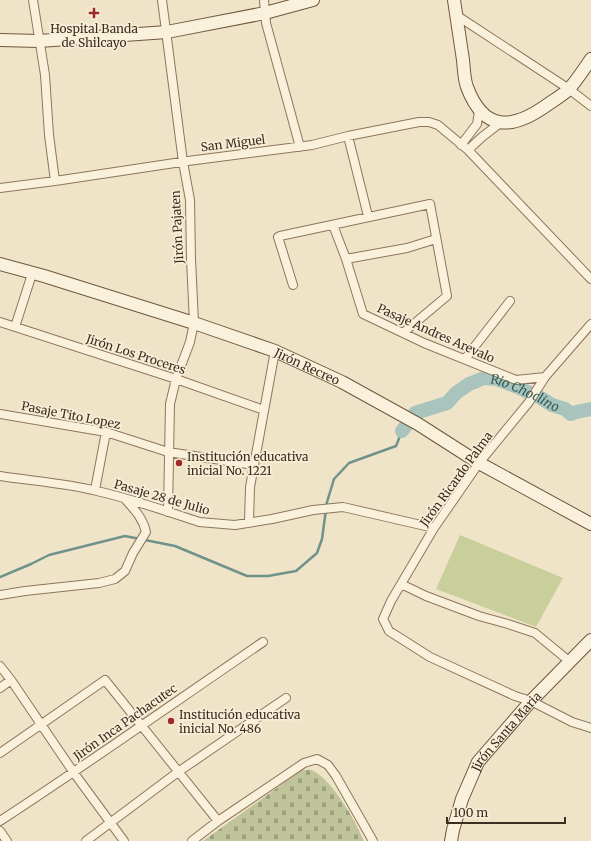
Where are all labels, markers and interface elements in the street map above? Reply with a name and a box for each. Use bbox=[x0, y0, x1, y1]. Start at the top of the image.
marker: Hospital Banda de Shilcayo bbox=[88, 7, 100, 19]
place label: Hospital Banda de Shilcayo bbox=[50, 21, 138, 50]
street label: San Miguel bbox=[200, 132, 266, 154]
street label: Jirón Pajaten bbox=[168, 190, 186, 265]
street label: Pasaje Andres Arevalo bbox=[375, 300, 497, 366]
street label: Jirón Los Proceres bbox=[83, 331, 188, 377]
street label: Jirón Recreo bbox=[271, 344, 342, 387]
water label: Rio Choclino bbox=[490, 370, 561, 415]
street label: Pasaje Tito Lopez bbox=[20, 398, 122, 432]
street label: Jirón Ricardo Palma bbox=[416, 428, 496, 530]
place label: Institución educativa inicial No. 1221 bbox=[187, 449, 309, 478]
marker: Institución educativa inicial No. 1221 bbox=[174, 458, 184, 468]
street label: Pasaje 28 de Julio bbox=[113, 476, 211, 518]
street label: Jirón Inca Pachacutec bbox=[69, 681, 180, 764]
street label: Jirón Santa Maria bbox=[467, 688, 544, 774]
place label: Institución educativa inicial No. 486 bbox=[179, 707, 301, 736]
marker: Institución educativa inicial No. 486 bbox=[166, 716, 176, 726]
scale bar bbox=[447, 799, 565, 825]
text: 100 m bbox=[453, 805, 488, 820]

